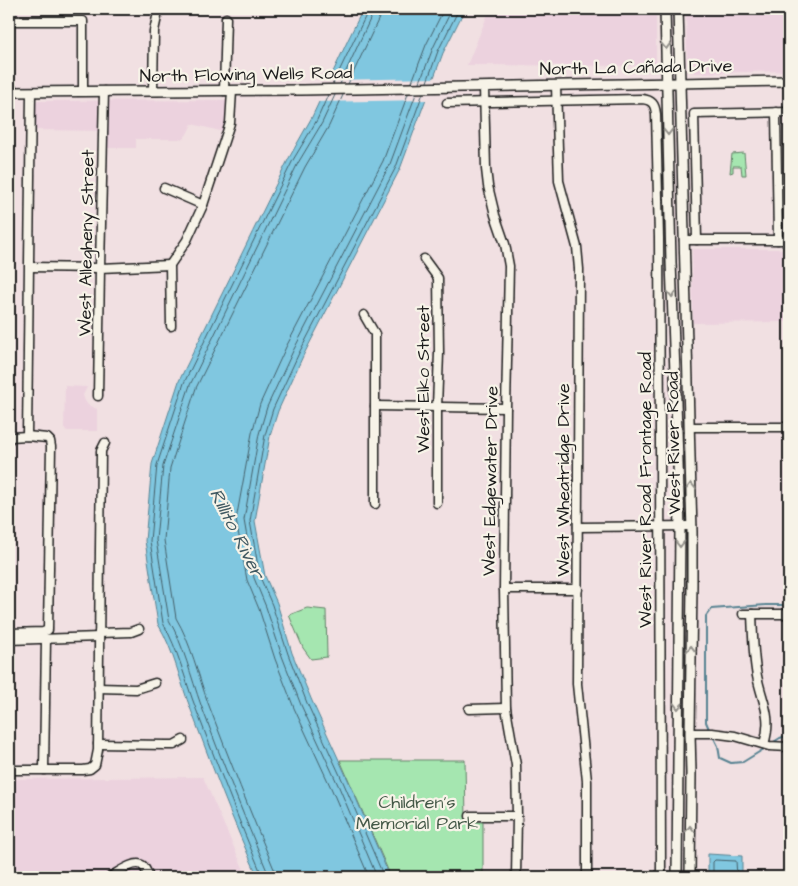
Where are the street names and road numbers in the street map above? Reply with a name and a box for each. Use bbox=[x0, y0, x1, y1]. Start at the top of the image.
street label: North La Cañada Drive bbox=[539, 53, 733, 82]
street label: North Flowing Wells Road bbox=[139, 60, 353, 90]
street label: West Allegheny Street bbox=[72, 149, 102, 337]
street label: West Elko Street bbox=[411, 304, 436, 453]
street label: West River Road Frontage Road bbox=[633, 352, 659, 628]
street label: West River Road bbox=[660, 371, 687, 515]
street label: West Wheatridge Drive bbox=[551, 383, 577, 577]
street label: West Edgewater Drive bbox=[476, 385, 506, 576]

